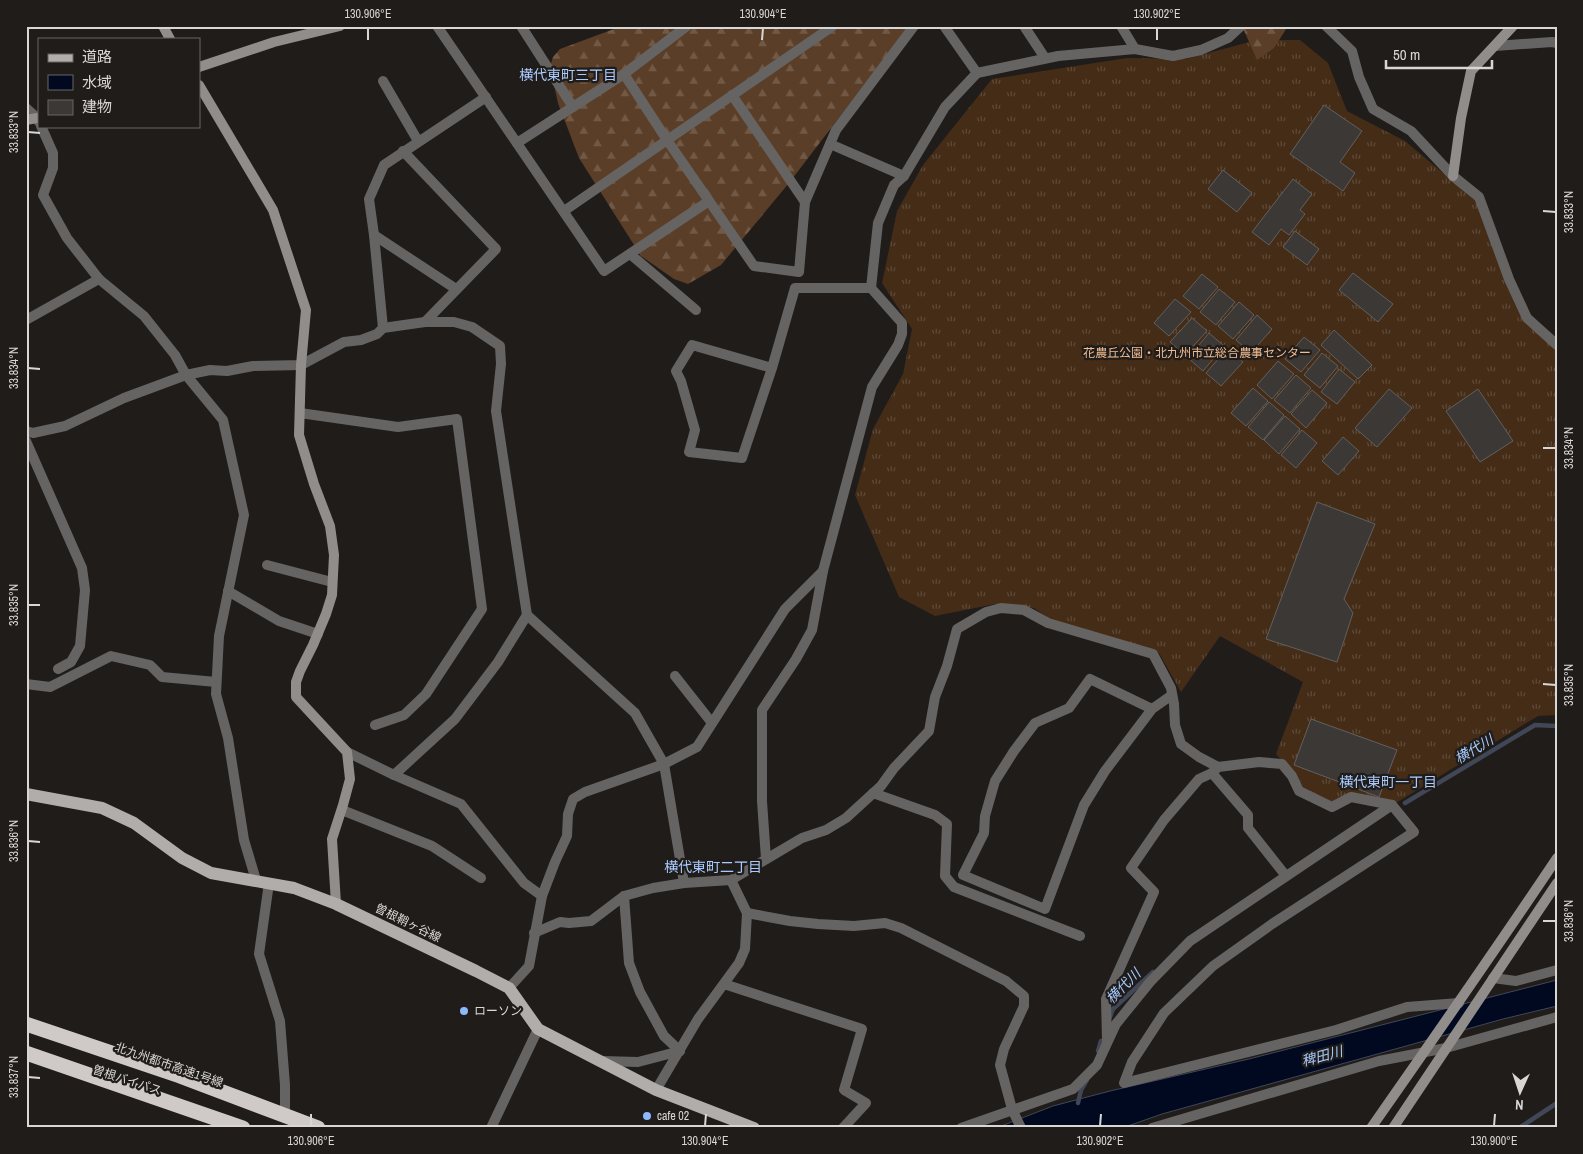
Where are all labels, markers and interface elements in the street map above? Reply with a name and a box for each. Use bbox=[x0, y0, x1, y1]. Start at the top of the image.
text: 130.906°E bbox=[345, 6, 391, 22]
text: 130.904°E bbox=[740, 6, 786, 22]
text: 130.902°E bbox=[1134, 6, 1180, 22]
legend bbox=[38, 38, 200, 128]
scale bar bbox=[1386, 38, 1492, 70]
text: 50 m bbox=[1393, 44, 1420, 65]
text: 道路 bbox=[82, 46, 112, 67]
district label: 横代東町三丁目 bbox=[519, 66, 617, 84]
text: 水域 bbox=[82, 72, 112, 93]
text: 建物 bbox=[82, 96, 112, 117]
text: 33.833°N bbox=[6, 111, 22, 153]
text: 33.833°N bbox=[1561, 191, 1577, 233]
park label: 花農丘公園・北九州市立総合農事センター bbox=[1083, 345, 1311, 361]
text: 33.834°N bbox=[6, 347, 22, 389]
text: 33.834°N bbox=[1561, 427, 1577, 469]
text: 33.835°N bbox=[6, 584, 22, 626]
text: 33.835°N bbox=[1561, 664, 1577, 706]
water label: 横代川 bbox=[1451, 729, 1498, 768]
district label: 横代東町一丁目 bbox=[1339, 773, 1437, 791]
text: 33.836°N bbox=[6, 820, 22, 862]
district label: 横代東町二丁目 bbox=[664, 858, 762, 876]
street label: 曽根鞘ヶ谷線 bbox=[372, 900, 444, 946]
text: 33.836°N bbox=[1561, 900, 1577, 942]
water label: 横代川 bbox=[1102, 963, 1146, 1007]
place label: ローソン bbox=[474, 1003, 522, 1019]
marker: ローソン bbox=[458, 1005, 470, 1017]
street label: 北九州都市高速1号線 bbox=[113, 1039, 225, 1091]
water label: 稗田川 bbox=[1299, 1041, 1347, 1070]
text: 33.837°N bbox=[6, 1056, 22, 1098]
street label: 曽根バイパス bbox=[90, 1061, 164, 1099]
north arrow bbox=[1496, 1066, 1546, 1116]
text: N bbox=[1515, 1096, 1524, 1114]
place label: cafe 02 bbox=[657, 1108, 689, 1124]
marker: cafe 02 bbox=[641, 1110, 653, 1122]
text: 130.906°E bbox=[288, 1133, 334, 1149]
text: 130.904°E bbox=[682, 1133, 728, 1149]
text: 130.902°E bbox=[1077, 1133, 1123, 1149]
text: 130.900°E bbox=[1471, 1133, 1517, 1149]

